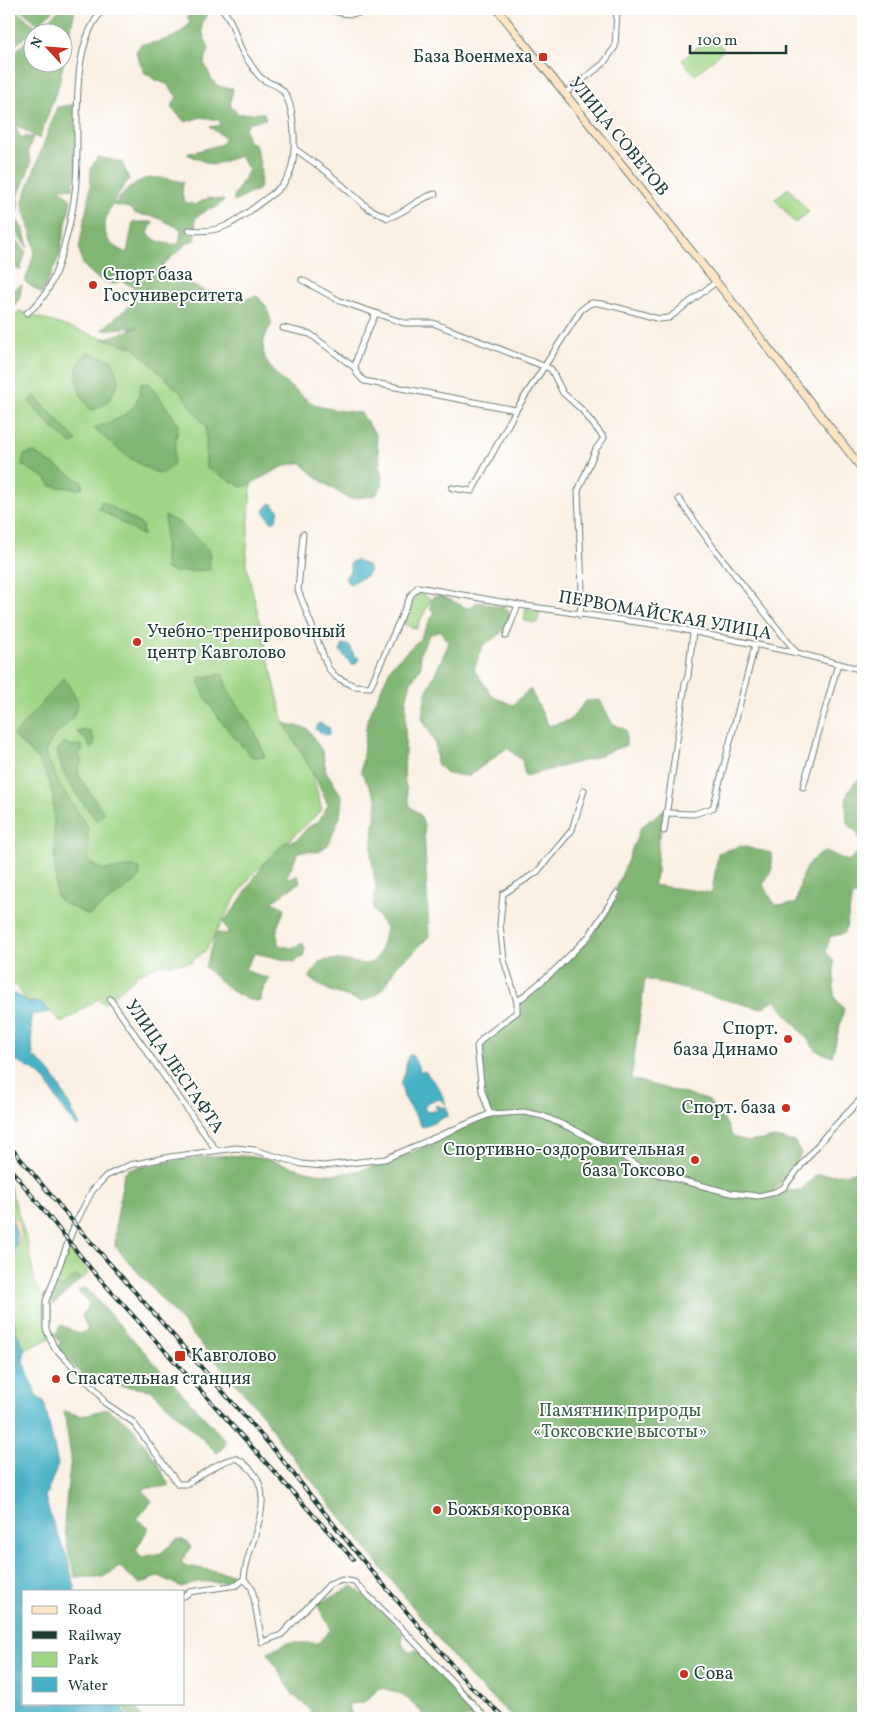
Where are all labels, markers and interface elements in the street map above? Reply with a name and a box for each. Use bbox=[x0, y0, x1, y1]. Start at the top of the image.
north arrow bbox=[22, 22, 72, 72]
scale bar bbox=[690, 22, 786, 54]
text: 100 m bbox=[697, 31, 737, 52]
text: N bbox=[27, 34, 48, 52]
place label: База Военмеха bbox=[413, 45, 533, 70]
marker: База Военмеха bbox=[537, 51, 549, 63]
street label: УЛИЦА СОВЕТОВ bbox=[562, 72, 674, 202]
place label: Спорт база Госуниверситета bbox=[103, 263, 243, 309]
marker: Спорт база Госуниверситета bbox=[87, 279, 99, 291]
street label: ПЕРВОМАЙСКАЯ УЛИЦА bbox=[556, 585, 774, 647]
place label: Учебно-тренировочный центр Кавголово bbox=[147, 620, 346, 666]
marker: Учебно-тренировочный центр Кавголово bbox=[131, 636, 143, 648]
street label: УЛИЦА ЛЕСГАФТА bbox=[118, 995, 230, 1139]
place label: Спорт. база Динамо bbox=[673, 1017, 778, 1063]
marker: Спорт. база Динамо bbox=[782, 1033, 794, 1045]
place label: Спорт. база bbox=[682, 1096, 776, 1121]
marker: Спорт. база bbox=[780, 1102, 792, 1114]
place label: Спортивно-оздоровительная база Токсово bbox=[443, 1138, 685, 1184]
marker: Спортивно-оздоровительная база Токсово bbox=[689, 1154, 701, 1166]
place label: Кавголово bbox=[191, 1344, 277, 1369]
marker: Кавголово bbox=[173, 1349, 187, 1363]
place label: Спасательная станция bbox=[66, 1367, 251, 1392]
marker: Спасательная станция bbox=[50, 1373, 62, 1385]
park label: Памятник природы «Токсовские высоты» bbox=[533, 1399, 707, 1445]
place label: Божья коровка bbox=[447, 1498, 570, 1523]
marker: Божья коровка bbox=[431, 1504, 443, 1516]
legend bbox=[22, 1590, 185, 1704]
text: Road bbox=[68, 1600, 102, 1621]
text: Railway bbox=[68, 1626, 121, 1647]
text: Park bbox=[68, 1650, 99, 1671]
place label: Сова bbox=[694, 1662, 733, 1687]
marker: Сова bbox=[678, 1668, 690, 1680]
text: Water bbox=[68, 1676, 108, 1697]

